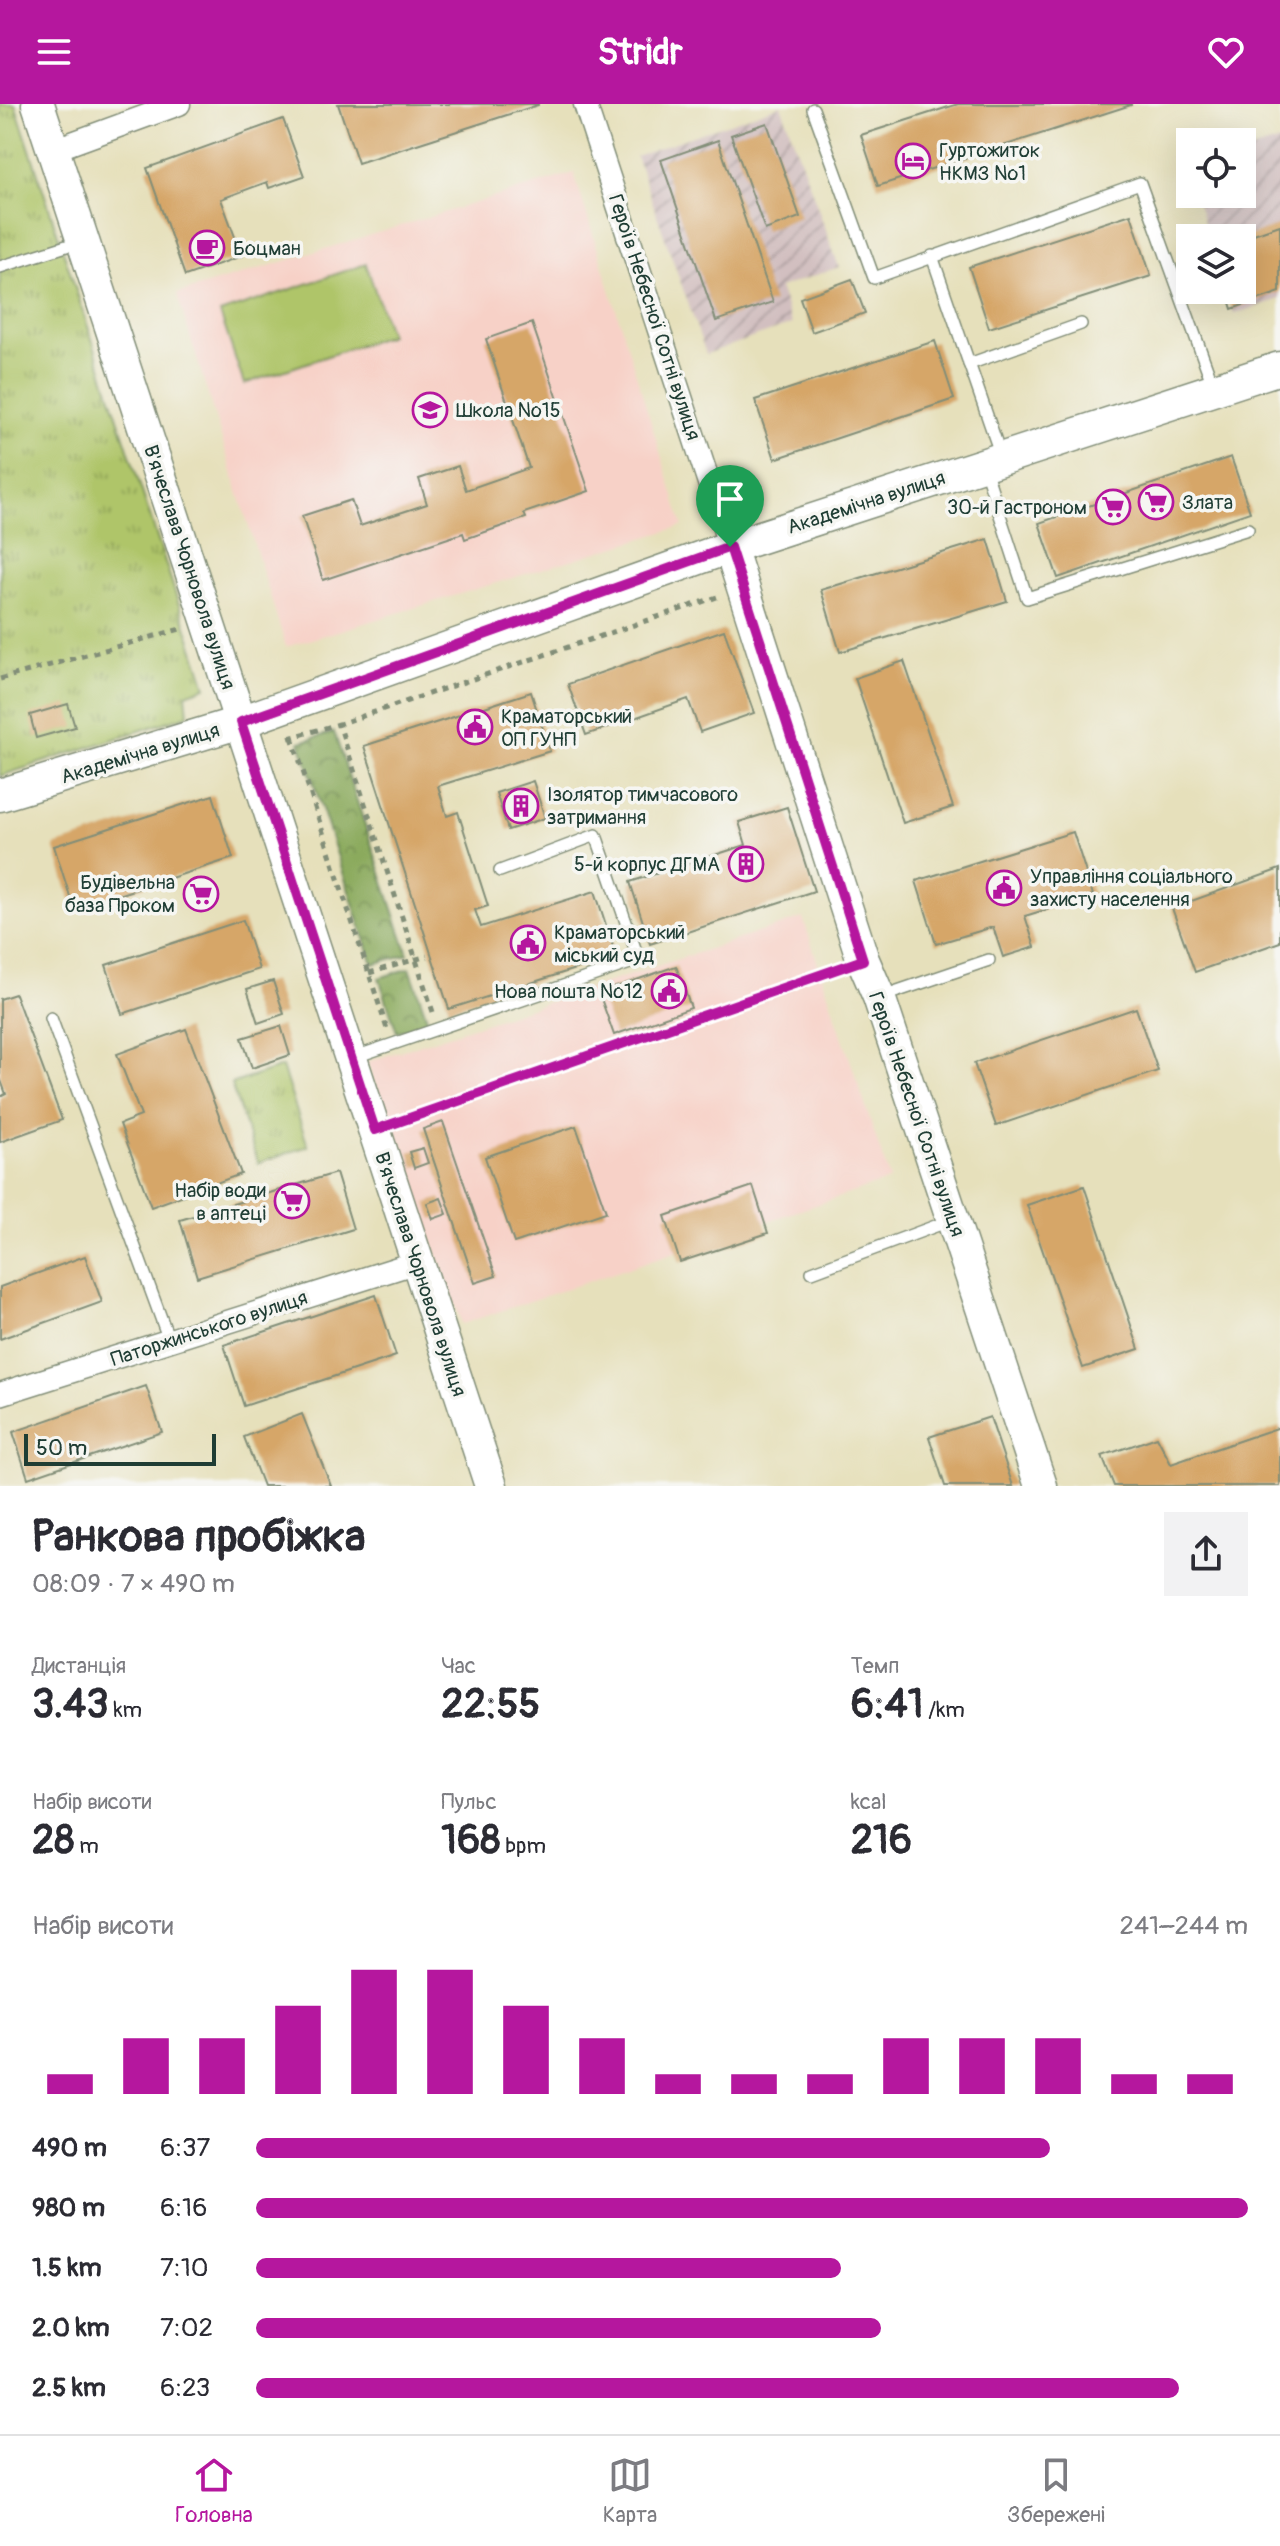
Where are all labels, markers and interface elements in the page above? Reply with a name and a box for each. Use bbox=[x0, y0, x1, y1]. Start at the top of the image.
icon: menu bbox=[32, 30, 76, 74]
text: Stridr bbox=[597, 30, 683, 75]
icon: heart bbox=[1204, 30, 1248, 74]
map controls bbox=[1176, 128, 1256, 304]
button: locate bbox=[1176, 128, 1256, 208]
place label: Гуртожиток НКМЗ №1 bbox=[939, 138, 1040, 186]
hotel icon: Гуртожиток НКМЗ №1 bbox=[894, 142, 932, 180]
street label: Героїв Небесної Сотні вулиця bbox=[603, 191, 706, 443]
button: layers bbox=[1176, 224, 1256, 304]
cafe icon: Боцман bbox=[188, 229, 226, 267]
place label: Боцман bbox=[233, 236, 301, 261]
school or university icon: Школа №15 bbox=[411, 391, 449, 429]
place label: Школа №15 bbox=[456, 398, 561, 423]
street label: В'ячеслава Чорновола вулиця bbox=[138, 442, 241, 693]
pin bbox=[696, 465, 764, 547]
street label: Академічна вулиця bbox=[784, 465, 948, 540]
icon: arrive bbox=[708, 477, 752, 521]
supermarket icon: Злата bbox=[1137, 483, 1175, 521]
supermarket icon: 30-й Гастроном bbox=[1094, 488, 1132, 526]
place label: Злата bbox=[1182, 490, 1233, 515]
place label: 30-й Гастроном bbox=[947, 495, 1087, 520]
place label: Краматорський ОП ГУНП bbox=[501, 704, 632, 752]
public building icon: Краматорський ОП ГУНП bbox=[456, 708, 494, 746]
street label: Академічна вулиця bbox=[58, 717, 223, 790]
place label: Ізолятор тимчасового затримання bbox=[547, 782, 738, 830]
building icon: Ізолятор тимчасового затримання bbox=[502, 787, 540, 825]
building icon: 5-й корпус ДГМА bbox=[727, 845, 765, 883]
place label: 5-й корпус ДГМА bbox=[574, 852, 720, 877]
place label: Управління соціального захисту населення bbox=[1030, 864, 1233, 912]
public building icon: Управління соціального захисту населення bbox=[985, 869, 1023, 907]
place label: Будівельна база Проком bbox=[65, 870, 175, 918]
supermarket icon: Будівельна база Проком bbox=[182, 875, 220, 913]
place label: Краматорський міський суд bbox=[554, 920, 685, 968]
public building icon: Краматорський міський суд bbox=[509, 924, 547, 962]
public building icon: Нова пошта №12 bbox=[650, 972, 688, 1010]
place label: Нова пошта №12 bbox=[494, 979, 643, 1004]
street label: Героїв Небесної Сотні вулиця bbox=[863, 989, 970, 1240]
street label: В'ячеслава Чорновола вулиця bbox=[369, 1149, 472, 1400]
place label: Набір води в аптеці bbox=[174, 1178, 266, 1226]
supermarket icon: Набір води в аптеці bbox=[273, 1182, 311, 1220]
street label: Паторжинського вулиця bbox=[108, 1285, 311, 1372]
scale bar bbox=[24, 1430, 216, 1466]
text: 50 m bbox=[36, 1434, 87, 1462]
text: Ранкова пробіжка bbox=[32, 1510, 365, 1565]
button: share bbox=[1164, 1512, 1248, 1596]
text: 08:09 · 7 × 490 m bbox=[32, 1568, 235, 1600]
text: Дистанція bbox=[32, 1652, 126, 1680]
text: Час bbox=[441, 1652, 476, 1680]
text: Темп bbox=[851, 1652, 899, 1680]
text: 3.43 bbox=[32, 1680, 109, 1729]
text: 22:55 bbox=[441, 1680, 540, 1729]
text: 6:41 bbox=[851, 1680, 923, 1729]
text: km bbox=[109, 1696, 142, 1724]
text: /km bbox=[923, 1696, 965, 1724]
text: Набір висоти bbox=[32, 1788, 152, 1816]
text: Пульс bbox=[441, 1788, 497, 1816]
text: kcal bbox=[851, 1788, 886, 1816]
text: 28 bbox=[32, 1816, 75, 1865]
text: 168 bbox=[441, 1816, 500, 1865]
text: 216 bbox=[851, 1816, 912, 1865]
text: m bbox=[75, 1832, 99, 1860]
text: bpm bbox=[500, 1832, 546, 1860]
text: Набір висоти bbox=[32, 1910, 173, 1942]
text: 241–244 m bbox=[1119, 1910, 1248, 1942]
text: 490 m bbox=[32, 2132, 107, 2164]
text: 6:37 bbox=[160, 2132, 210, 2164]
text: 980 m bbox=[32, 2192, 105, 2224]
text: 6:16 bbox=[160, 2192, 207, 2224]
text: 1.5 km bbox=[32, 2252, 102, 2284]
text: 7:10 bbox=[160, 2252, 209, 2284]
text: 2.0 km bbox=[32, 2312, 110, 2344]
text: 7:02 bbox=[160, 2312, 213, 2344]
text: 2.5 km bbox=[32, 2372, 106, 2404]
text: 6:23 bbox=[160, 2372, 210, 2404]
tab: Головна bbox=[175, 2453, 253, 2529]
tab: Карта bbox=[603, 2453, 657, 2529]
tab: Збережені bbox=[1007, 2453, 1105, 2529]

